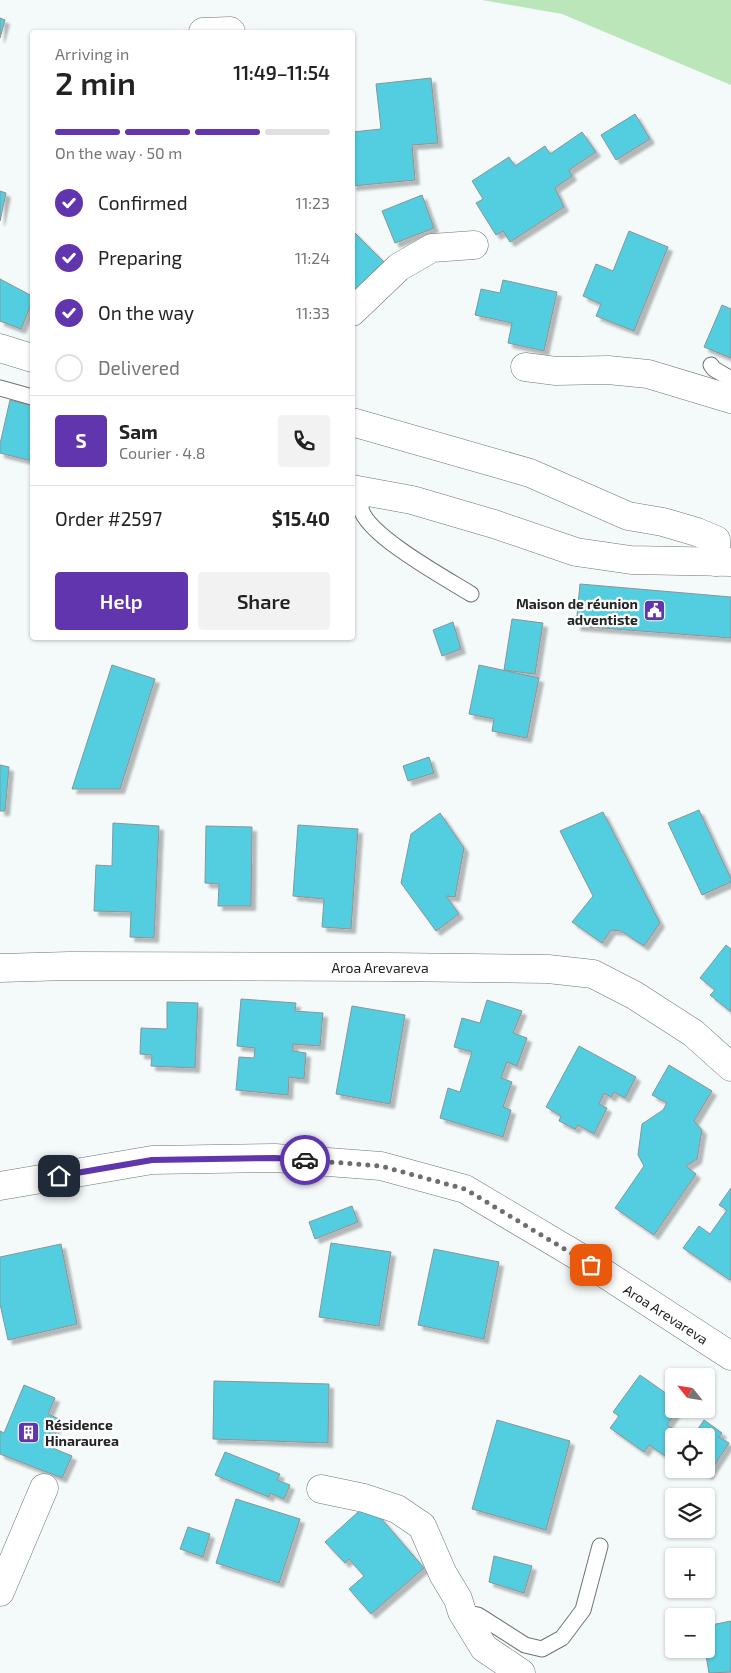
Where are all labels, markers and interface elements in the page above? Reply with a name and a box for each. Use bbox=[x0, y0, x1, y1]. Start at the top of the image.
text: Arriving in bbox=[55, 44, 129, 63]
text: 11:49–11:54 bbox=[233, 61, 330, 84]
text: 2 min bbox=[55, 63, 136, 101]
text: On the way · 50 m bbox=[55, 143, 182, 162]
icon: check bbox=[55, 189, 83, 217]
text: Confirmed bbox=[98, 191, 188, 214]
text: 11:23 bbox=[296, 193, 330, 212]
icon: check bbox=[55, 244, 83, 272]
text: Preparing bbox=[98, 246, 182, 269]
text: 11:24 bbox=[295, 248, 330, 267]
icon: check bbox=[55, 299, 83, 327]
text: On the way bbox=[98, 301, 194, 324]
text: 11:33 bbox=[296, 303, 330, 322]
text: Delivered bbox=[98, 356, 180, 379]
button: phone bbox=[278, 415, 330, 467]
text: Sam bbox=[119, 420, 158, 443]
text: S bbox=[75, 429, 87, 452]
text: Courier · 4.8 bbox=[119, 443, 206, 462]
text: Order #2597 bbox=[55, 507, 162, 530]
text: $15.40 bbox=[272, 507, 330, 530]
button: Help bbox=[55, 572, 188, 630]
button: Share bbox=[198, 572, 330, 630]
place label: Maison de réunion adventiste bbox=[516, 595, 638, 628]
public building icon: Maison de réunion adventiste bbox=[642, 599, 666, 623]
street label: Aroa Arevareva bbox=[331, 959, 429, 976]
courier bbox=[280, 1135, 330, 1185]
icon: car bbox=[291, 1146, 319, 1174]
pin bbox=[38, 1155, 80, 1197]
icon: home bbox=[45, 1162, 73, 1190]
pin bbox=[570, 1244, 612, 1286]
icon: bag bbox=[577, 1251, 605, 1279]
street label: Aroa Arevareva bbox=[621, 1280, 711, 1348]
north arrow bbox=[665, 1368, 715, 1418]
map controls bbox=[665, 1368, 715, 1658]
place label: Résidence Hinaraurea bbox=[45, 1416, 119, 1449]
building icon: Résidence Hinaraurea bbox=[17, 1420, 41, 1444]
button: locate bbox=[665, 1428, 715, 1478]
button: layers bbox=[665, 1488, 715, 1538]
button: + bbox=[665, 1548, 715, 1598]
button: − bbox=[665, 1608, 715, 1658]

